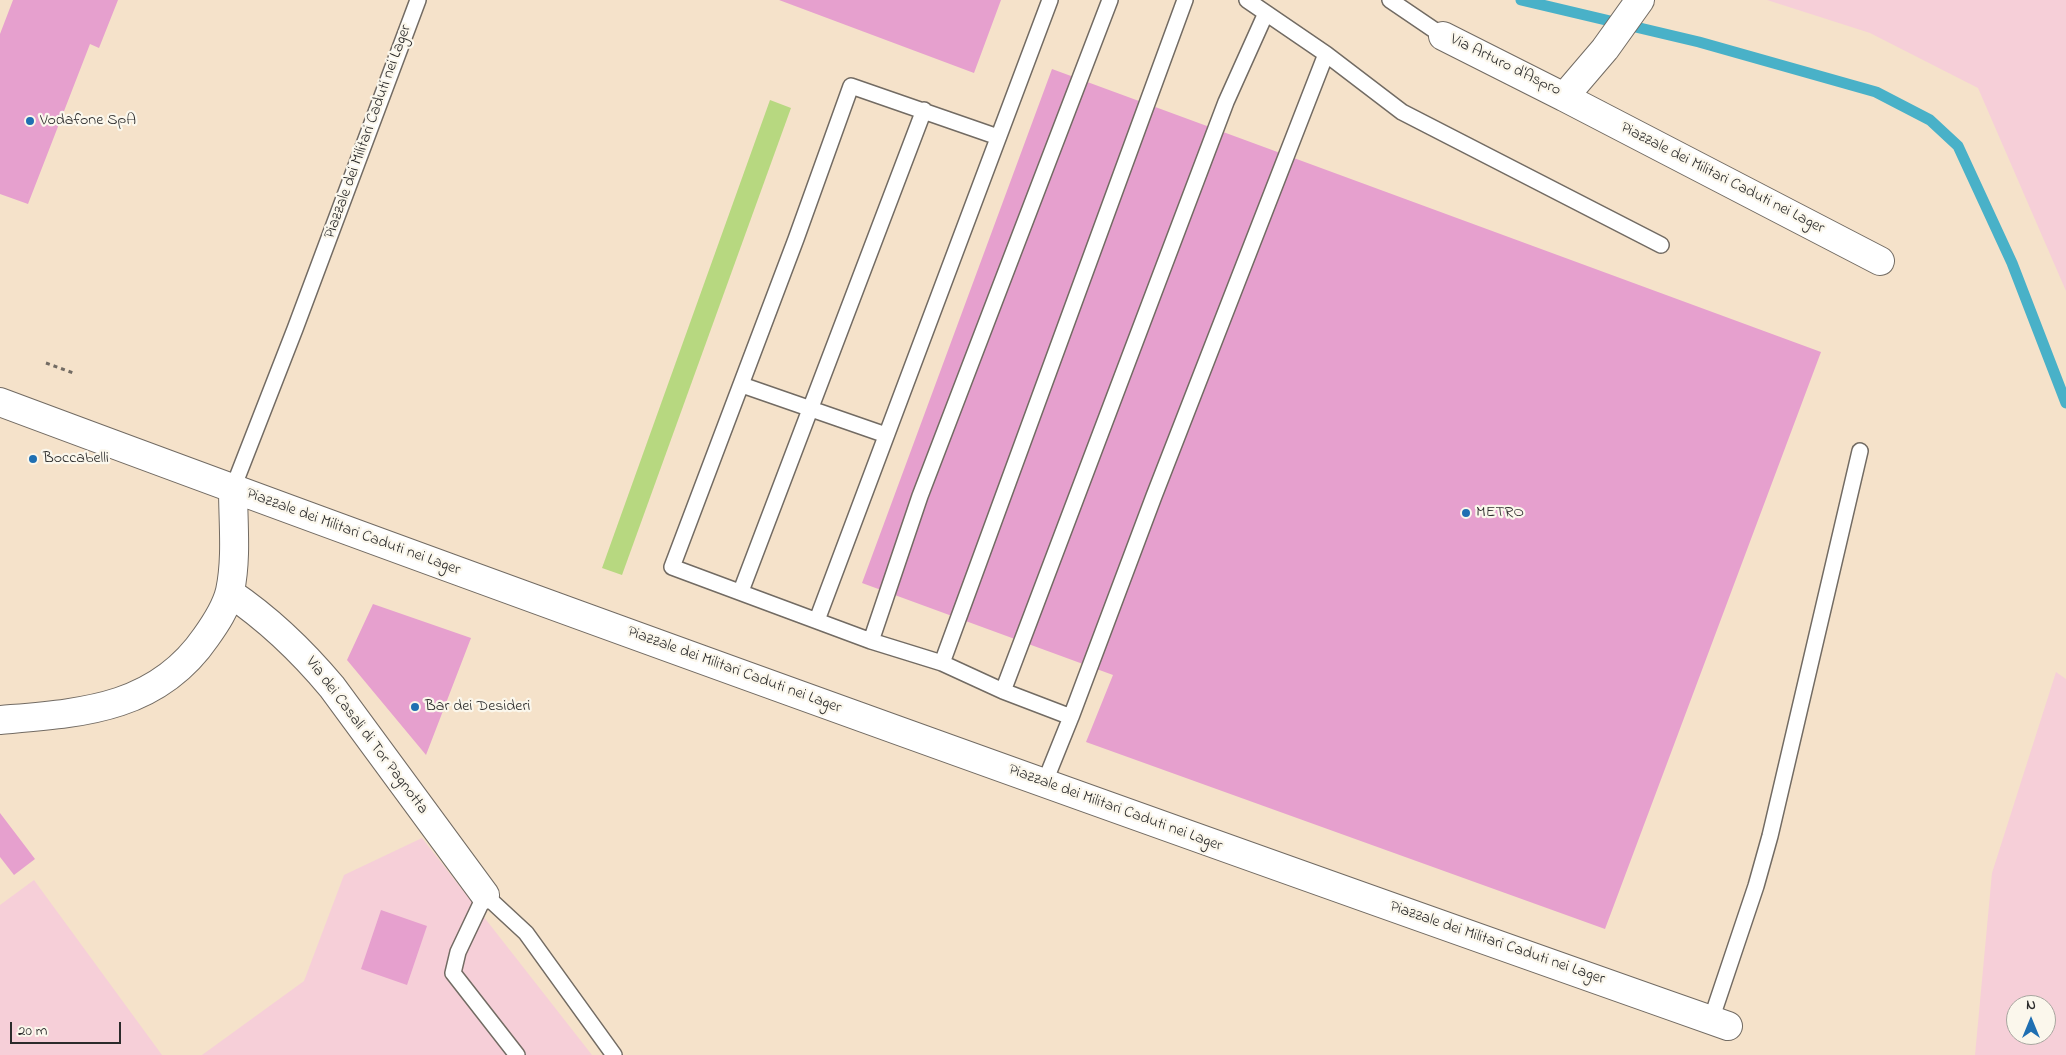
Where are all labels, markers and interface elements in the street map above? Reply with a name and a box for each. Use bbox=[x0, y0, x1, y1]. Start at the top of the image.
street label: Piazzale dei Militari Caduti nei Lager bbox=[321, 22, 417, 242]
street label: Via Arturo d'Aspro bbox=[1446, 31, 1564, 101]
place label: Vodafone SpA bbox=[40, 111, 136, 131]
marker: Vodafone SpA bbox=[24, 115, 36, 127]
street label: Piazzale dei Militari Caduti nei Lager bbox=[1617, 119, 1827, 239]
place label: Boccabelli bbox=[43, 449, 109, 469]
marker: Boccabelli bbox=[27, 453, 39, 465]
street label: Piazzale dei Militari Caduti nei Lager bbox=[243, 485, 463, 581]
place label: METRO bbox=[1476, 503, 1524, 523]
marker: METRO bbox=[1460, 507, 1472, 519]
street label: Piazzale dei Militari Caduti nei Lager bbox=[624, 623, 844, 719]
street label: Via dei Casali di Tor Pagnotta bbox=[301, 654, 431, 818]
place label: Bar dei Desideri bbox=[425, 697, 530, 717]
marker: Bar dei Desideri bbox=[409, 701, 421, 713]
street label: Piazzale dei Militari Caduti nei Lager bbox=[1005, 761, 1225, 857]
street label: Piazzale dei Militari Caduti nei Lager bbox=[1387, 898, 1607, 990]
north arrow bbox=[2006, 995, 2056, 1045]
text: N bbox=[2026, 995, 2036, 1016]
scale bar bbox=[12, 1012, 124, 1044]
text: 20 m bbox=[18, 1020, 47, 1042]

